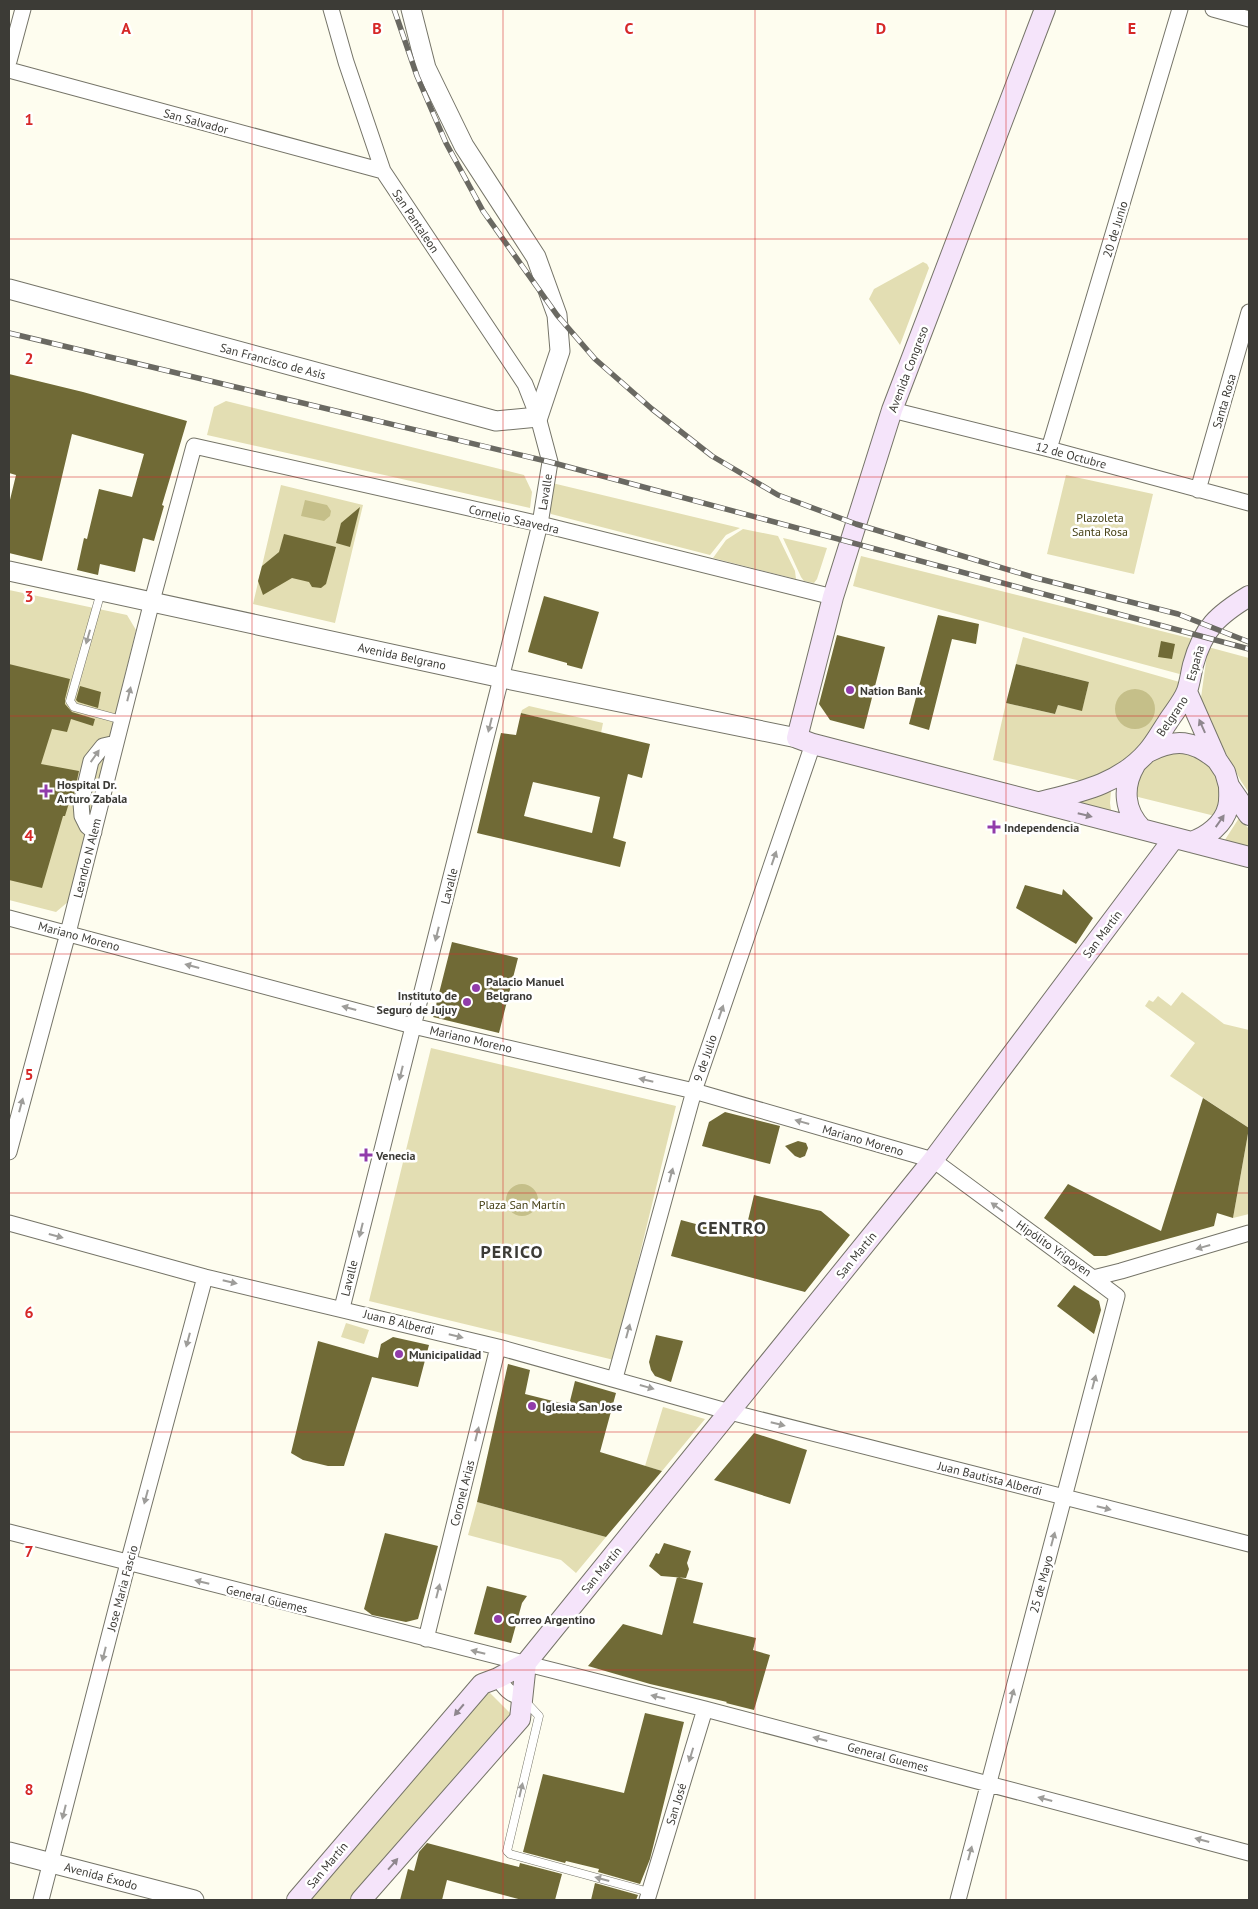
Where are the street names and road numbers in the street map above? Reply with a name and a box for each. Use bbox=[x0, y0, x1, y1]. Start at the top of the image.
street label: San Salvador bbox=[162, 105, 230, 137]
street label: San Pantaleon bbox=[389, 186, 443, 256]
street label: 20 de Junio bbox=[1099, 199, 1131, 259]
street label: Avenida Congreso bbox=[885, 324, 931, 414]
street label: San Francisco de Asis bbox=[218, 340, 328, 382]
street label: Santa Rosa bbox=[1209, 372, 1239, 430]
street label: 12 de Octubre bbox=[1034, 438, 1108, 472]
street label: Lavalle bbox=[535, 473, 555, 511]
street label: Cornelio Saavedra bbox=[467, 501, 561, 537]
street label: Avenida Belgrano bbox=[357, 639, 447, 673]
street label: España bbox=[1183, 643, 1207, 683]
street label: Belgrano bbox=[1153, 693, 1191, 739]
street label: Leandro N Alem bbox=[70, 817, 104, 899]
street label: Lavalle bbox=[437, 866, 461, 906]
street label: San Martín bbox=[1079, 907, 1125, 961]
street label: Mariano Moreno bbox=[36, 918, 122, 954]
street label: Mariano Moreno bbox=[428, 1022, 514, 1056]
street label: 9 de Julio bbox=[690, 1033, 720, 1083]
street label: Mariano Moreno bbox=[821, 1121, 905, 1159]
street label: Hipólito Yrigoyen bbox=[1014, 1217, 1094, 1279]
street label: San Martín bbox=[833, 1229, 879, 1281]
street label: Lavalle bbox=[337, 1258, 361, 1298]
street label: Juan B Alberdi bbox=[361, 1306, 436, 1338]
street label: Coronel Arias bbox=[447, 1458, 477, 1528]
street label: Juan Bautista Alberdi bbox=[935, 1458, 1044, 1498]
street label: Jose Maria Fascio bbox=[103, 1543, 141, 1634]
street label: San Martín bbox=[578, 1544, 624, 1596]
street label: 25 de Mayo bbox=[1026, 1553, 1056, 1615]
street label: General Güemes bbox=[225, 1582, 309, 1616]
street label: General Guemes bbox=[846, 1739, 930, 1775]
street label: San José bbox=[663, 1781, 689, 1827]
street label: San Martín bbox=[303, 1839, 351, 1891]
street label: Avenida Éxodo bbox=[63, 1859, 139, 1893]

